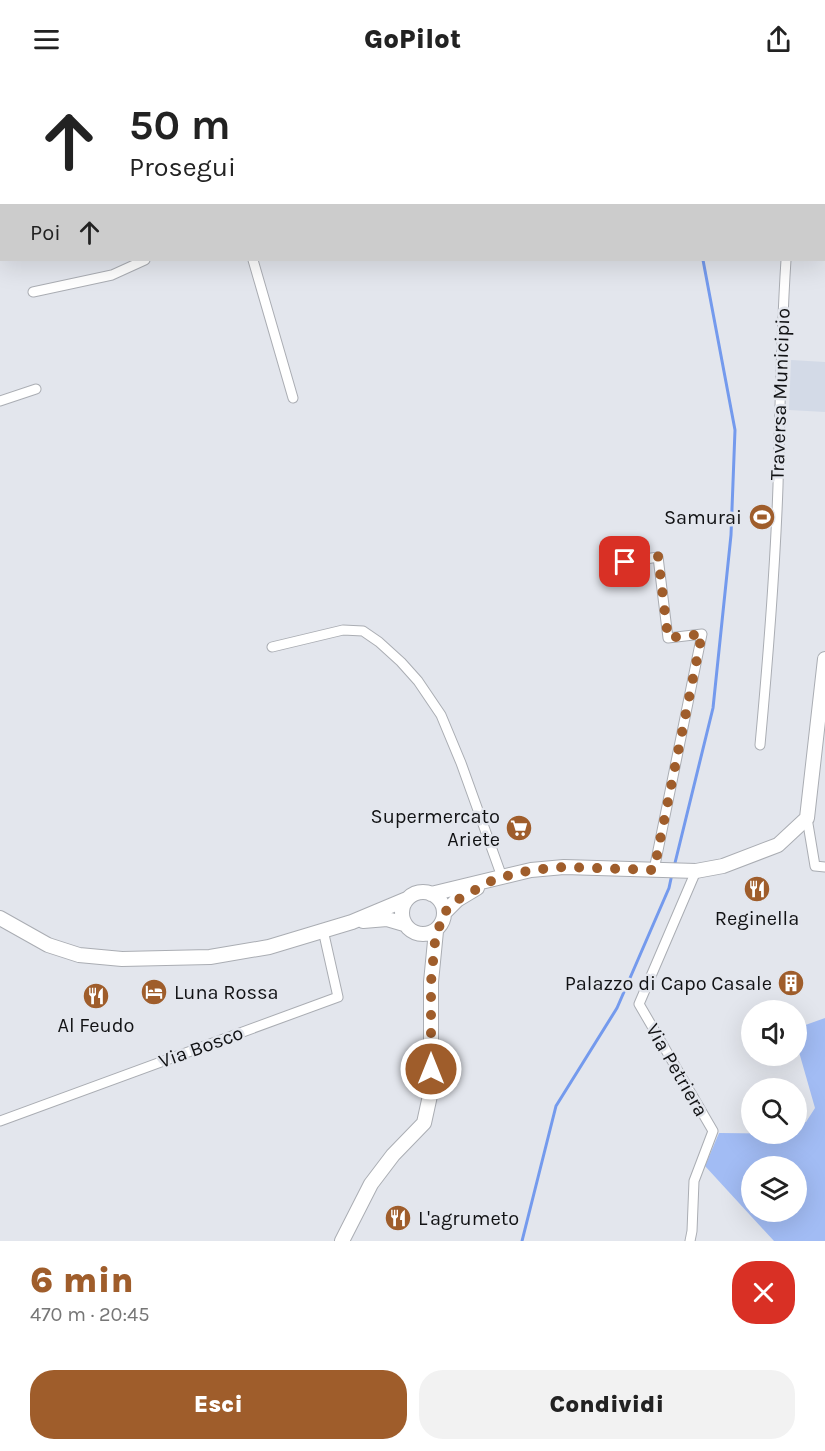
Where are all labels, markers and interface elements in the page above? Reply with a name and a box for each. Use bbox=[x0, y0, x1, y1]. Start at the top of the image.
icon: menu bbox=[30, 23, 63, 56]
text: GoPilot bbox=[364, 23, 461, 55]
icon: share bbox=[762, 23, 795, 56]
text: 50 m bbox=[129, 100, 231, 150]
icon: ahead bbox=[30, 102, 108, 180]
text: Prosegui bbox=[129, 151, 236, 183]
icon: ahead bbox=[73, 216, 106, 249]
text: Poi bbox=[30, 220, 61, 246]
street label: Traversa Municipio bbox=[765, 307, 795, 481]
sports icon: Samurai bbox=[747, 502, 777, 532]
place label: Samurai bbox=[664, 506, 742, 529]
pin bbox=[599, 536, 650, 587]
icon: arrive bbox=[608, 545, 641, 578]
place label: Supermercato Ariete bbox=[371, 805, 500, 851]
supermarket icon: Supermercato Ariete bbox=[504, 813, 534, 843]
restaurant icon: Reginella bbox=[742, 874, 772, 904]
place label: Reginella bbox=[715, 907, 799, 930]
building icon: Palazzo di Capo Casale bbox=[776, 968, 806, 998]
place label: Palazzo di Capo Casale bbox=[565, 972, 772, 995]
hotel icon: Luna Rossa bbox=[139, 977, 169, 1007]
restaurant icon: Al Feudo bbox=[81, 981, 111, 1011]
place label: Luna Rossa bbox=[174, 981, 279, 1004]
map controls bbox=[741, 1000, 807, 1222]
button: sound bbox=[741, 1000, 807, 1066]
place label: Al Feudo bbox=[58, 1014, 134, 1037]
street label: Via Petriera bbox=[641, 1019, 713, 1121]
street label: Via Bosco bbox=[156, 1021, 246, 1073]
position arrow bbox=[399, 1037, 463, 1101]
button: search bbox=[741, 1078, 807, 1144]
button: layers bbox=[741, 1156, 807, 1222]
restaurant icon: L'agrumeto bbox=[383, 1203, 413, 1233]
place label: L'agrumeto bbox=[418, 1207, 519, 1230]
text: 6 min bbox=[30, 1259, 134, 1301]
button: close bbox=[732, 1261, 795, 1324]
text: 470 m · 20:45 bbox=[30, 1303, 150, 1326]
button: Esci bbox=[30, 1370, 407, 1439]
button: Condividi bbox=[419, 1370, 795, 1439]

